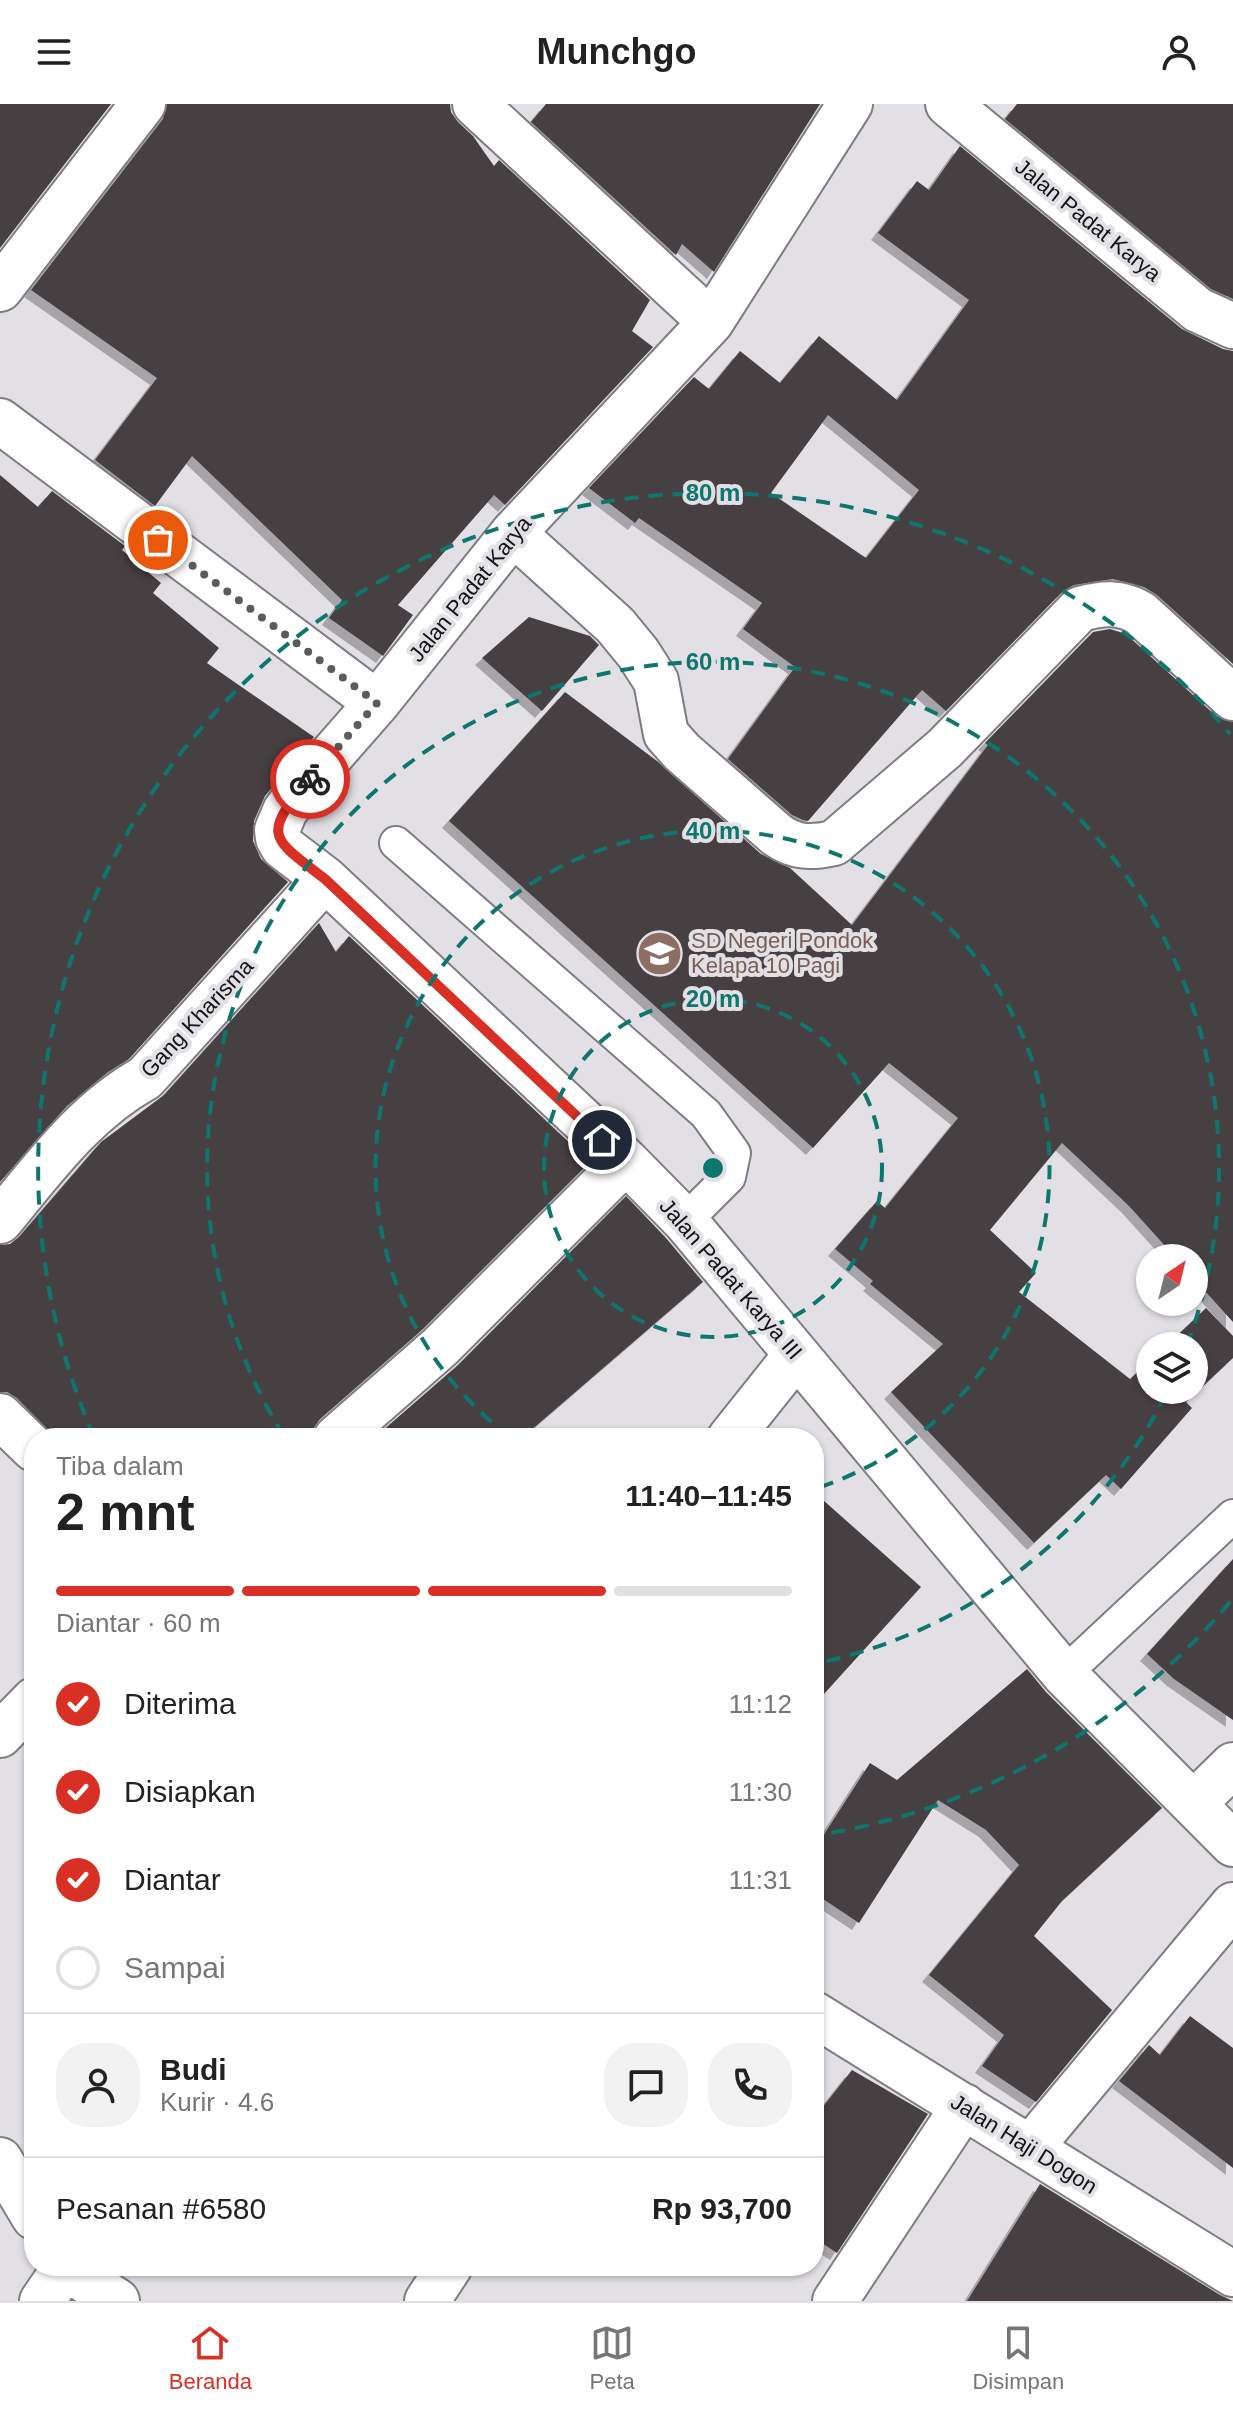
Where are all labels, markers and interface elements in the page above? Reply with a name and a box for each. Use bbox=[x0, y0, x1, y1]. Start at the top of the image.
icon: menu bbox=[32, 30, 76, 74]
icon: person bbox=[1157, 30, 1201, 74]
text: Munchgo bbox=[537, 31, 696, 72]
street label: Jalan Padat Karya bbox=[1010, 154, 1166, 287]
text: 80 m bbox=[686, 479, 740, 506]
pin bbox=[124, 506, 192, 574]
street label: Jalan Padat Karya bbox=[404, 511, 537, 667]
icon: bag bbox=[136, 518, 180, 562]
text: 60 m bbox=[686, 648, 740, 675]
courier bbox=[270, 739, 350, 819]
icon: bike bbox=[288, 757, 332, 801]
text: 40 m bbox=[686, 817, 740, 844]
place label: SD Negeri Pondok Kelapa 10 Pagi bbox=[691, 928, 874, 978]
school or university icon: SD Negeri Pondok Kelapa 10 Pagi bbox=[636, 929, 684, 977]
street label: Gang Kharisma bbox=[136, 953, 259, 1082]
text: 20 m bbox=[686, 985, 740, 1012]
pin bbox=[568, 1106, 636, 1174]
icon: home bbox=[580, 1118, 624, 1162]
centre of rings bbox=[699, 1154, 727, 1182]
street label: Jalan Padat Karya III bbox=[655, 1194, 807, 1364]
north arrow bbox=[1136, 1244, 1208, 1316]
map controls bbox=[1136, 1244, 1208, 1404]
button: layers bbox=[1136, 1332, 1208, 1404]
text: Tiba dalam bbox=[56, 1451, 184, 1481]
text: 11:40–11:45 bbox=[625, 1479, 792, 1512]
text: 2 mnt bbox=[56, 1483, 195, 1541]
text: Diantar · 60 m bbox=[56, 1608, 221, 1638]
icon: check bbox=[56, 1682, 100, 1726]
text: Diterima bbox=[124, 1687, 236, 1720]
text: 11:12 bbox=[729, 1689, 792, 1719]
icon: check bbox=[56, 1770, 100, 1814]
text: Disiapkan bbox=[124, 1775, 256, 1808]
text: 11:30 bbox=[729, 1777, 792, 1807]
icon: check bbox=[56, 1858, 100, 1902]
text: Diantar bbox=[124, 1863, 221, 1896]
text: 11:31 bbox=[729, 1865, 792, 1895]
text: Sampai bbox=[124, 1951, 226, 1984]
button: person bbox=[56, 2043, 140, 2127]
button: chat bbox=[604, 2043, 688, 2127]
button: phone bbox=[708, 2043, 792, 2127]
text: Budi bbox=[160, 2053, 227, 2086]
text: Kurir · 4.6 bbox=[160, 2087, 274, 2117]
street label: Jalan Haji Dogon bbox=[946, 2089, 1102, 2199]
text: Pesanan #6580 bbox=[56, 2192, 266, 2225]
text: Rp 93,700 bbox=[652, 2192, 792, 2225]
tab: Beranda bbox=[169, 2321, 252, 2395]
tab: Peta bbox=[590, 2321, 635, 2395]
tab: Disimpan bbox=[972, 2321, 1064, 2395]

